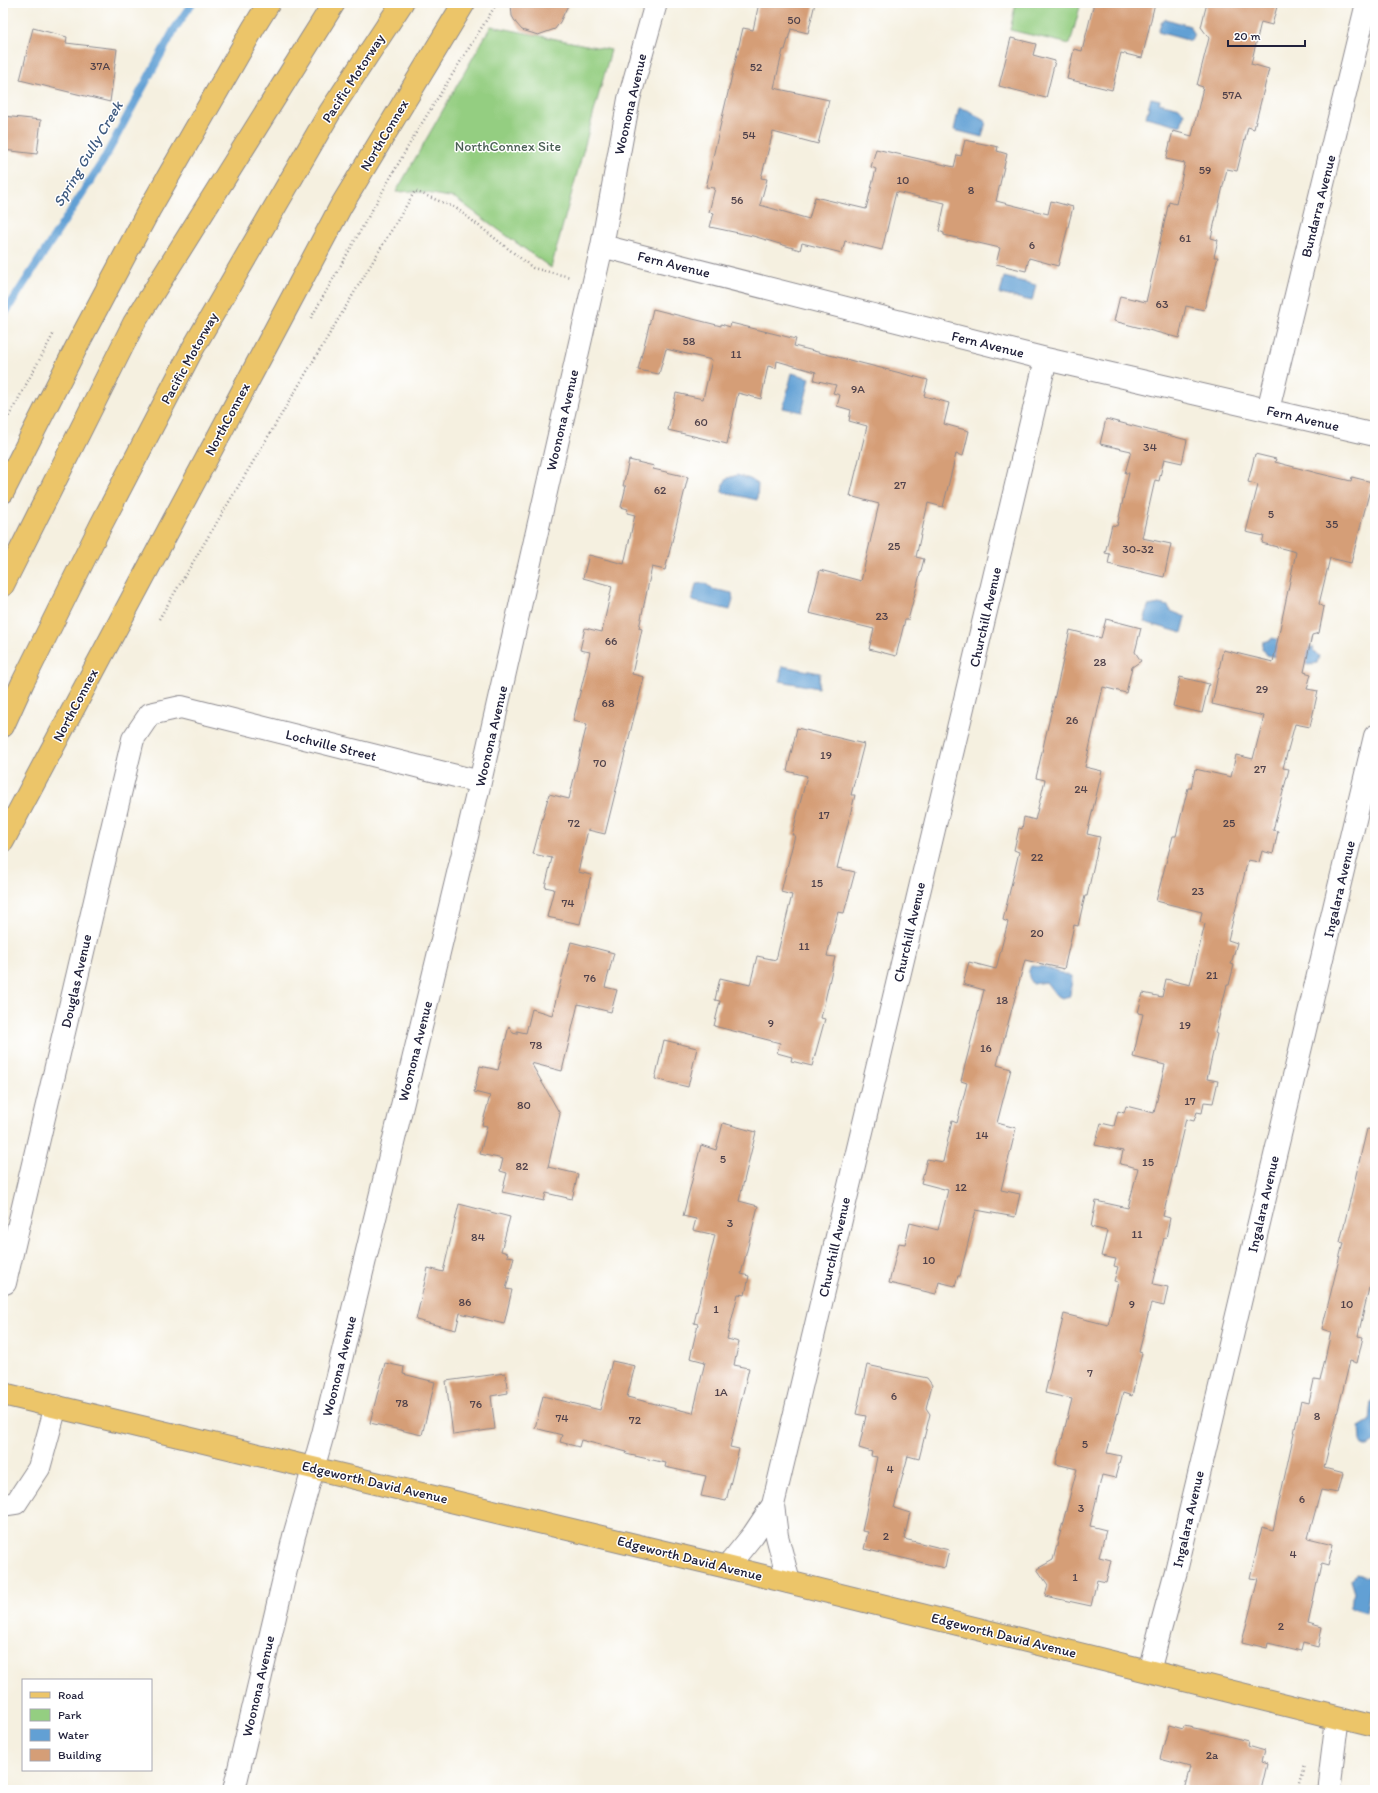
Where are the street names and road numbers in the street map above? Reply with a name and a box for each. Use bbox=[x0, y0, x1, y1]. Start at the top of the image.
street label: Pacific Motorway bbox=[318, 30, 389, 126]
street label: Woonona Avenue bbox=[611, 52, 650, 156]
street label: NorthConnex bbox=[357, 97, 412, 174]
street label: Bundarra Avenue bbox=[1298, 153, 1340, 259]
street label: Fern Avenue bbox=[636, 247, 712, 282]
street label: Pacific Motorway bbox=[157, 309, 222, 407]
street label: Fern Avenue bbox=[950, 327, 1026, 362]
street label: Woonona Avenue bbox=[543, 368, 582, 472]
street label: NorthConnex bbox=[201, 380, 254, 459]
street label: Fern Avenue bbox=[1265, 402, 1341, 435]
street label: Churchill Avenue bbox=[966, 565, 1005, 669]
street label: NorthConnex bbox=[49, 666, 102, 745]
street label: Woonona Avenue bbox=[472, 684, 511, 788]
street label: Lochville Street bbox=[284, 726, 378, 765]
street label: Ingalara Avenue bbox=[1320, 839, 1359, 939]
street label: Churchill Avenue bbox=[890, 880, 929, 984]
street label: Douglas Avenue bbox=[57, 932, 96, 1030]
street label: Woonona Avenue bbox=[395, 999, 436, 1103]
street label: Ingalara Avenue bbox=[1244, 1154, 1283, 1254]
street label: Churchill Avenue bbox=[815, 1195, 854, 1299]
street label: Woonona Avenue bbox=[319, 1314, 360, 1418]
street label: Edgeworth David Avenue bbox=[300, 1457, 450, 1508]
street label: Ingalara Avenue bbox=[1169, 1469, 1208, 1569]
street label: Edgeworth David Avenue bbox=[616, 1532, 765, 1585]
street label: Edgeworth David Avenue bbox=[930, 1609, 1079, 1662]
street label: Woonona Avenue bbox=[239, 1634, 278, 1738]

